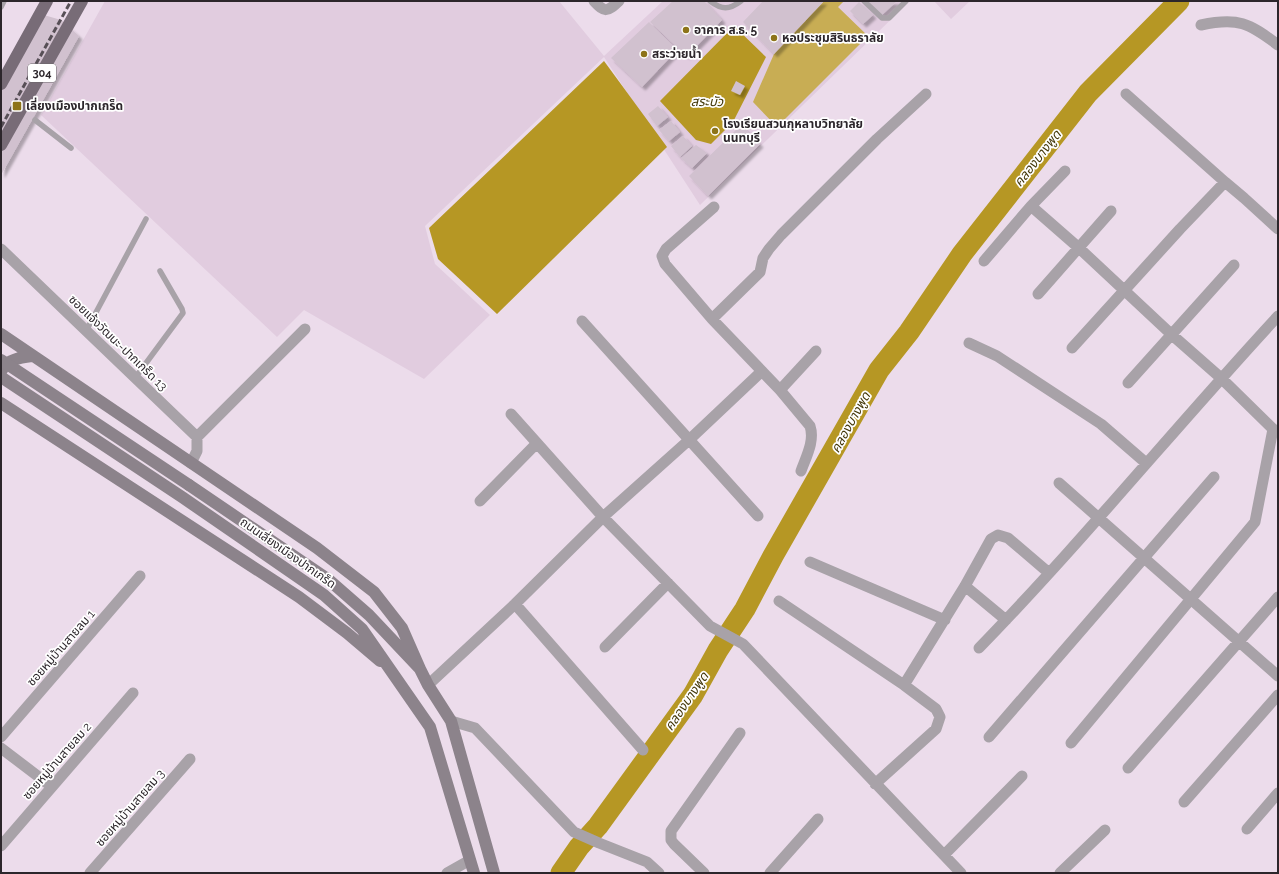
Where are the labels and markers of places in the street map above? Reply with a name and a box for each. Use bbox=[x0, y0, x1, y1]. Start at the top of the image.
place label: อาคาร ส.ธ. 5 bbox=[694, 23, 758, 37]
marker: อาคาร ส.ธ. 5 bbox=[681, 25, 691, 35]
place label: หอประชุมสิรินธราลัย bbox=[782, 31, 884, 45]
marker: หอประชุมสิรินธราลัย bbox=[769, 33, 779, 43]
place label: สระว่ายน้ำ bbox=[652, 45, 702, 61]
marker: สระว่ายน้ำ bbox=[639, 49, 649, 59]
place label: เลี่ยงเมืองปากเกร็ด bbox=[26, 97, 123, 113]
marker: เลี่ยงเมืองปากเกร็ด bbox=[11, 100, 23, 112]
place label: โรงเรียนสวนกุหลาบวิทยาลัย นนทบุรี bbox=[723, 117, 863, 145]
marker: โรงเรียนสวนกุหลาบวิทยาลัย นนทบุรี bbox=[710, 126, 720, 136]

